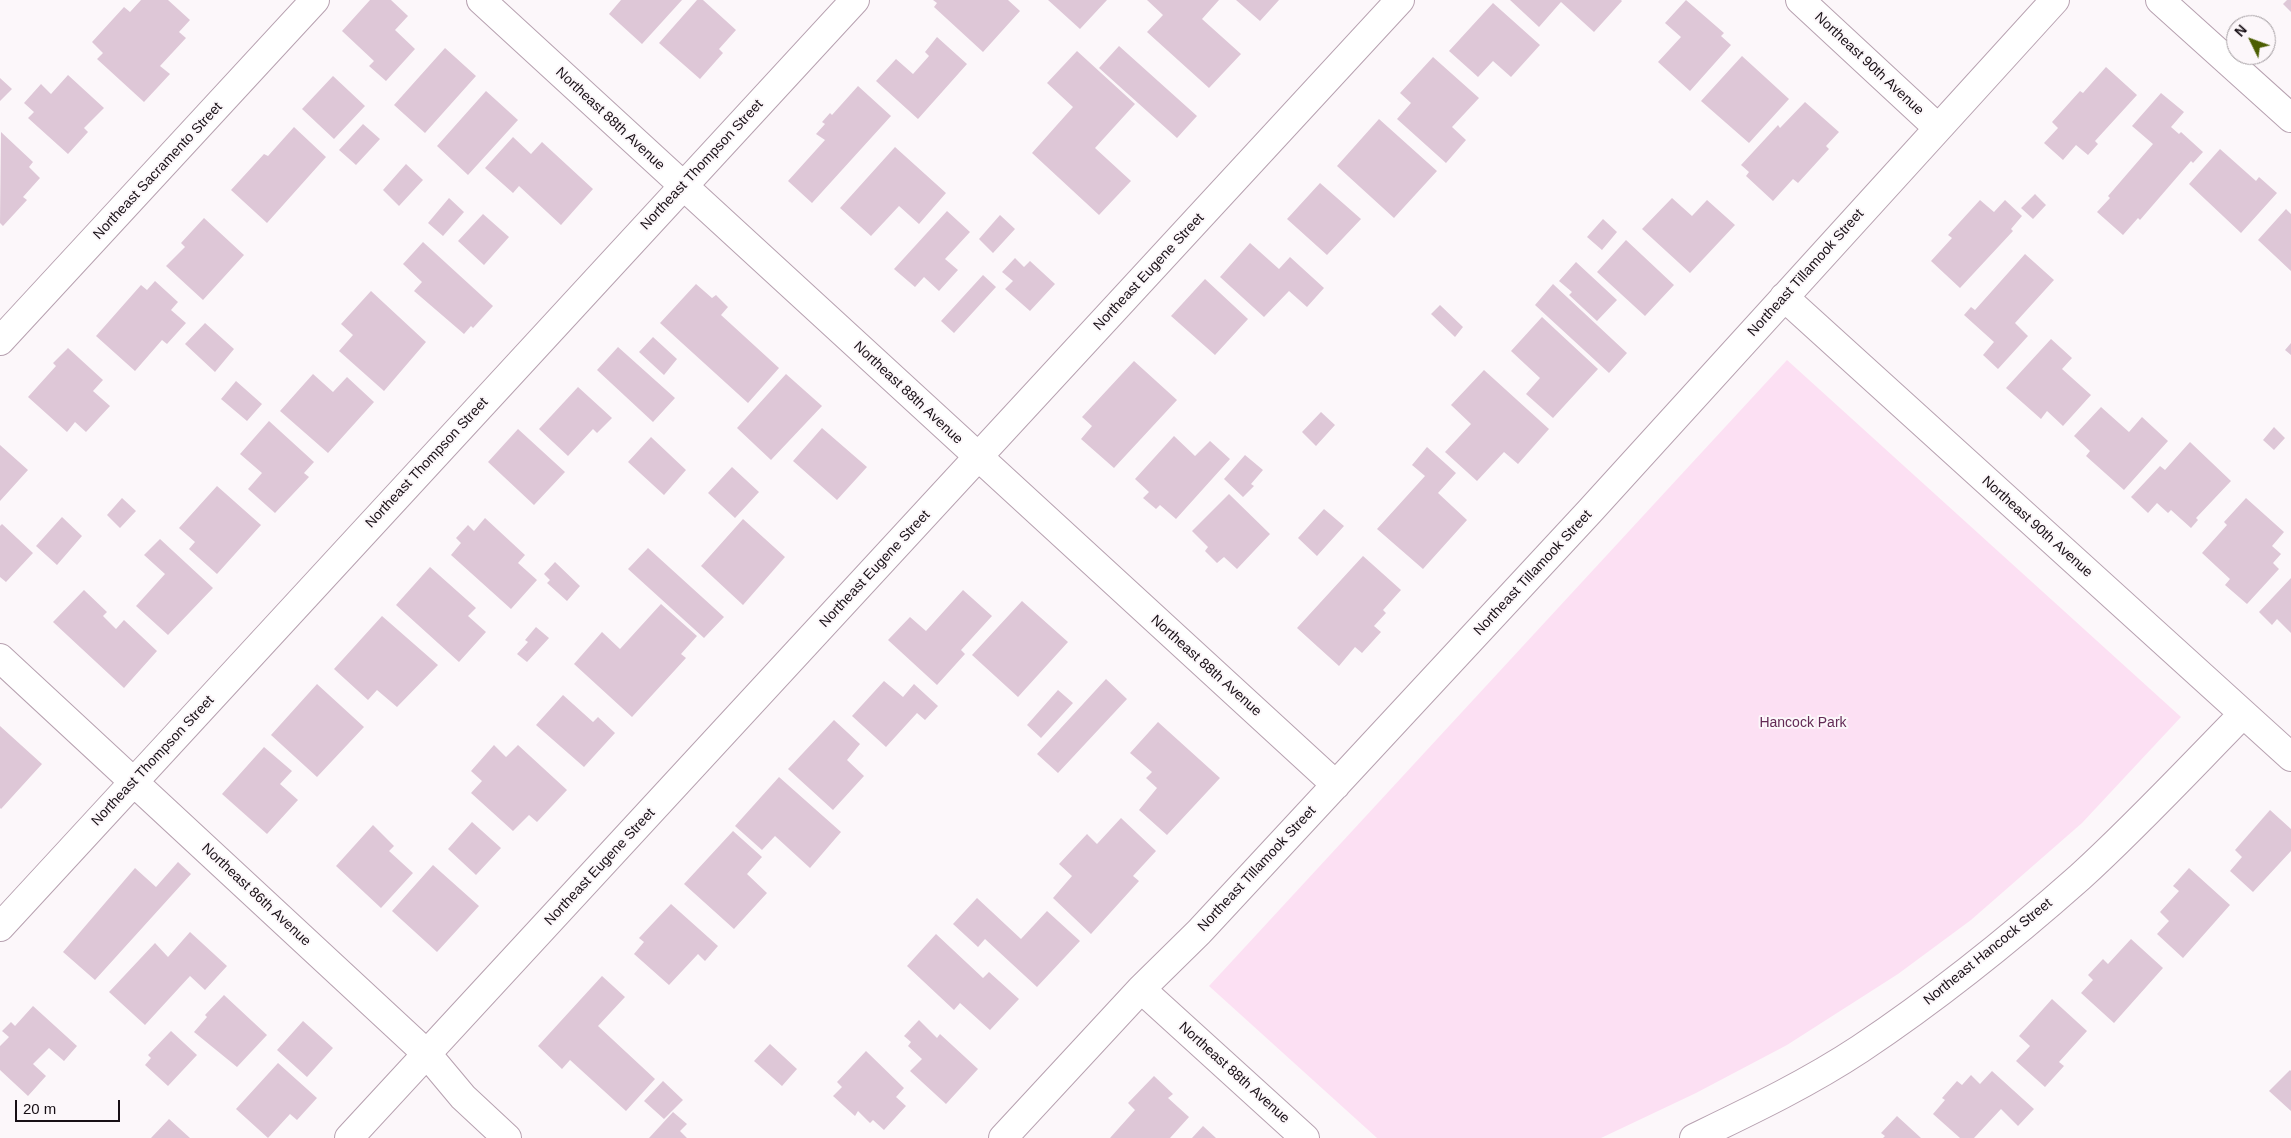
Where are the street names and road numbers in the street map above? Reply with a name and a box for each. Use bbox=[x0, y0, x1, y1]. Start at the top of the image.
street label: Northeast 90th Avenue bbox=[1811, 9, 1927, 119]
street label: Northeast 88th Avenue bbox=[552, 64, 668, 174]
street label: Northeast Thompson Street bbox=[637, 96, 767, 234]
street label: Northeast Sacramento Street bbox=[90, 99, 226, 243]
street label: Northeast Tillamook Street bbox=[1744, 206, 1868, 340]
street label: Northeast Eugene Street bbox=[1090, 210, 1208, 334]
street label: Northeast 88th Avenue bbox=[850, 338, 966, 448]
street label: Northeast Thompson Street bbox=[362, 394, 492, 532]
street label: Northeast 90th Avenue bbox=[1978, 473, 2096, 581]
street label: Northeast Eugene Street bbox=[816, 507, 934, 631]
street label: Northeast Tillamook Street bbox=[1471, 507, 1595, 639]
street label: Northeast 88th Avenue bbox=[1147, 612, 1265, 720]
street label: Northeast Thompson Street bbox=[88, 692, 218, 830]
street label: Northeast Tillamook Street bbox=[1195, 803, 1319, 935]
street label: Northeast Eugene Street bbox=[541, 805, 659, 929]
street label: Northeast 86th Avenue bbox=[198, 840, 314, 950]
street label: Northeast Hancock Street bbox=[1920, 895, 2056, 1009]
street label: Northeast 88th Avenue bbox=[1175, 1019, 1293, 1127]

